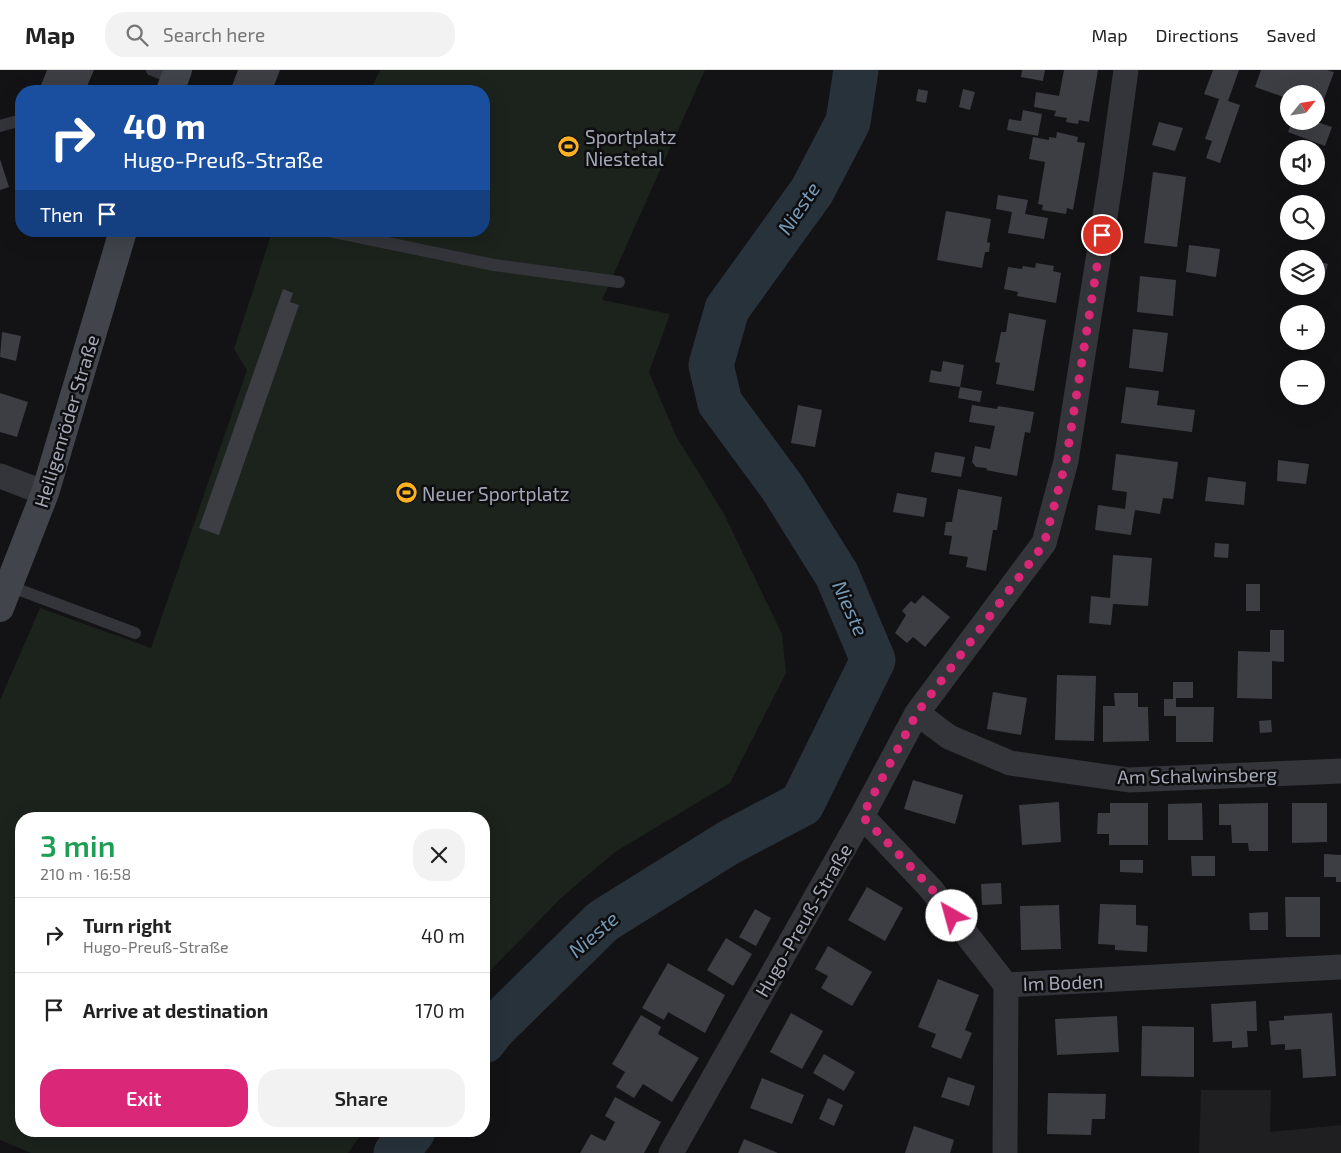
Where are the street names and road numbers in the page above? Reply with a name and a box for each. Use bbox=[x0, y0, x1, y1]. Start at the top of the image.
street label: Heiligenröder Straße bbox=[29, 332, 103, 510]
street label: Am Schalwinsberg bbox=[1117, 762, 1277, 788]
street label: Hugo-Preuß-Straße bbox=[750, 839, 856, 1001]
street label: Im Boden bbox=[1022, 969, 1104, 995]

